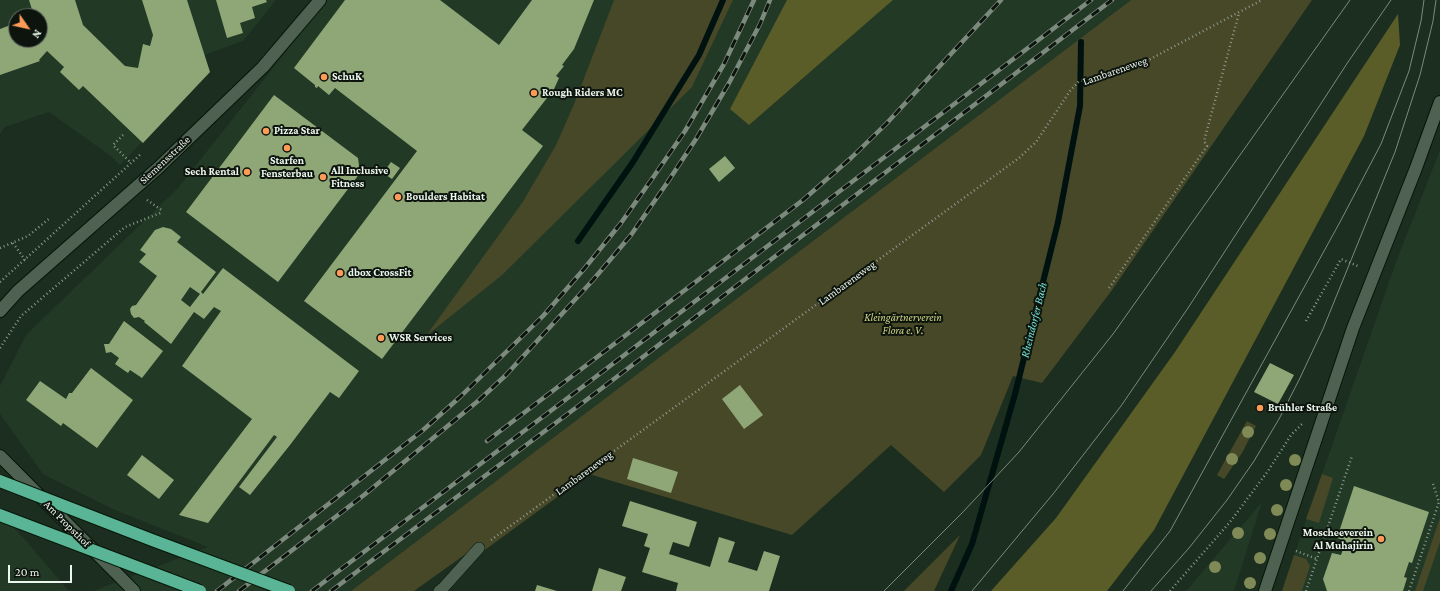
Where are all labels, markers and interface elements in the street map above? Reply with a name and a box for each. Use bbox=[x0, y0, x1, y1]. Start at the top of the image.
north arrow bbox=[8, 8, 48, 48]
text: N bbox=[30, 28, 44, 41]
street label: Lambareneweg bbox=[1081, 54, 1149, 88]
place label: SchuK bbox=[332, 70, 362, 84]
marker: SchuK bbox=[319, 72, 329, 82]
place label: Rough Riders MC bbox=[542, 86, 623, 100]
marker: Rough Riders MC bbox=[529, 88, 539, 98]
place label: Pizza Star bbox=[274, 124, 320, 138]
marker: Pizza Star bbox=[261, 126, 271, 136]
street label: Siemensstraße bbox=[137, 133, 193, 187]
marker: Starfen Fensterbau bbox=[282, 143, 292, 153]
place label: Starfen Fensterbau bbox=[261, 154, 313, 180]
place label: All Inclusive Fitness bbox=[331, 164, 388, 190]
place label: Sech Rental bbox=[185, 165, 239, 179]
marker: Sech Rental bbox=[242, 167, 252, 177]
marker: All Inclusive Fitness bbox=[318, 172, 328, 182]
place label: Boulders Habitat bbox=[406, 190, 485, 204]
marker: Boulders Habitat bbox=[393, 192, 403, 202]
street label: Lambareneweg bbox=[816, 258, 878, 308]
place label: dbox CrossFit bbox=[348, 266, 412, 280]
marker: dbox CrossFit bbox=[335, 268, 345, 278]
water label: Rheindorfer Bach bbox=[1018, 281, 1050, 359]
park label: Kleingärtnerverein Flora e. V. bbox=[864, 311, 942, 337]
place label: WSR Services bbox=[389, 331, 452, 345]
marker: WSR Services bbox=[376, 333, 386, 343]
place label: Brühler Straße bbox=[1268, 401, 1337, 415]
marker: Brühler Straße bbox=[1255, 403, 1265, 413]
street label: Lambareneweg bbox=[553, 448, 615, 498]
street label: Am Propsthof bbox=[41, 498, 93, 550]
place label: Moscheeverein Al Muhajirin bbox=[1303, 526, 1373, 552]
marker: Moscheeverein Al Muhajirin bbox=[1376, 534, 1386, 544]
scale bar bbox=[10, 557, 74, 583]
text: 20 m bbox=[15, 565, 39, 579]

